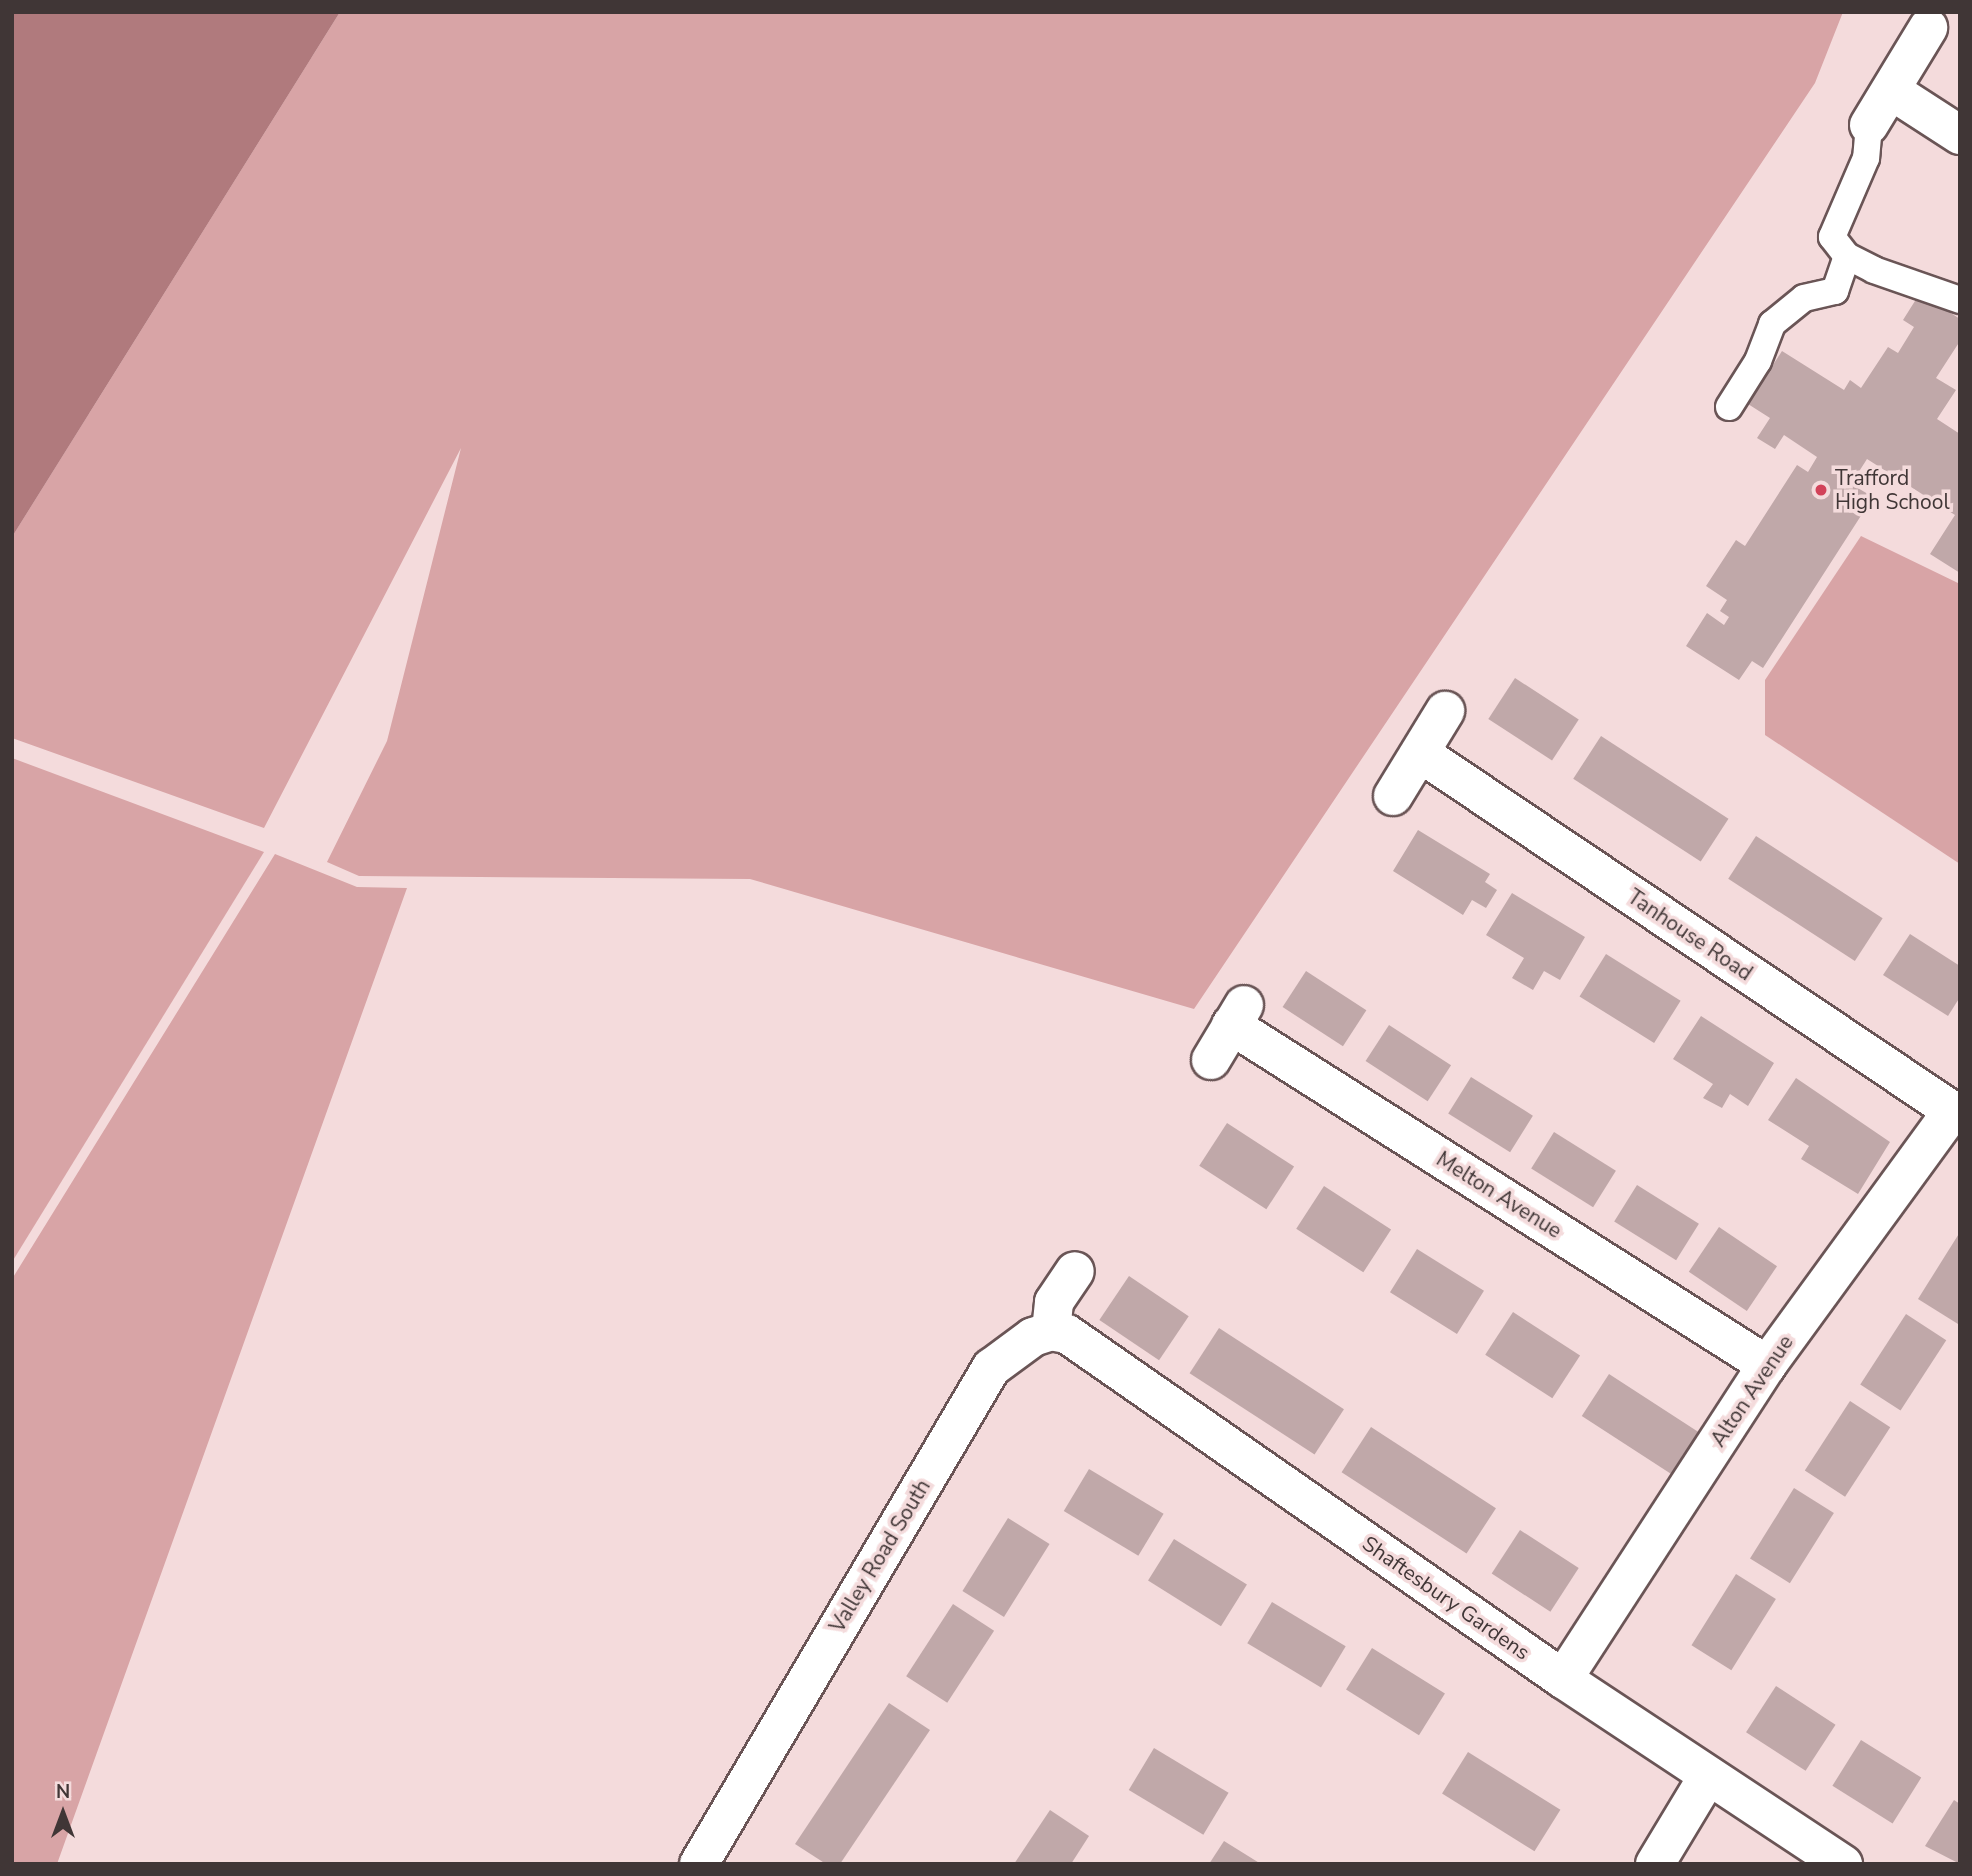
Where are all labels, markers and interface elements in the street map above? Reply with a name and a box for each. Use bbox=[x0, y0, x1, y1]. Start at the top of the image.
place label: Trafford High School bbox=[1835, 465, 1950, 515]
marker: Trafford High School bbox=[1813, 482, 1829, 498]
street label: Tanhouse Road bbox=[1623, 884, 1757, 986]
street label: Melton Avenue bbox=[1432, 1146, 1566, 1244]
street label: Alton Avenue bbox=[1705, 1330, 1799, 1452]
street label: Valley Road South bbox=[824, 1475, 936, 1637]
street label: Shaftesbury Gardens bbox=[1357, 1531, 1535, 1665]
north arrow bbox=[28, 1778, 98, 1848]
text: N bbox=[56, 1779, 70, 1805]

